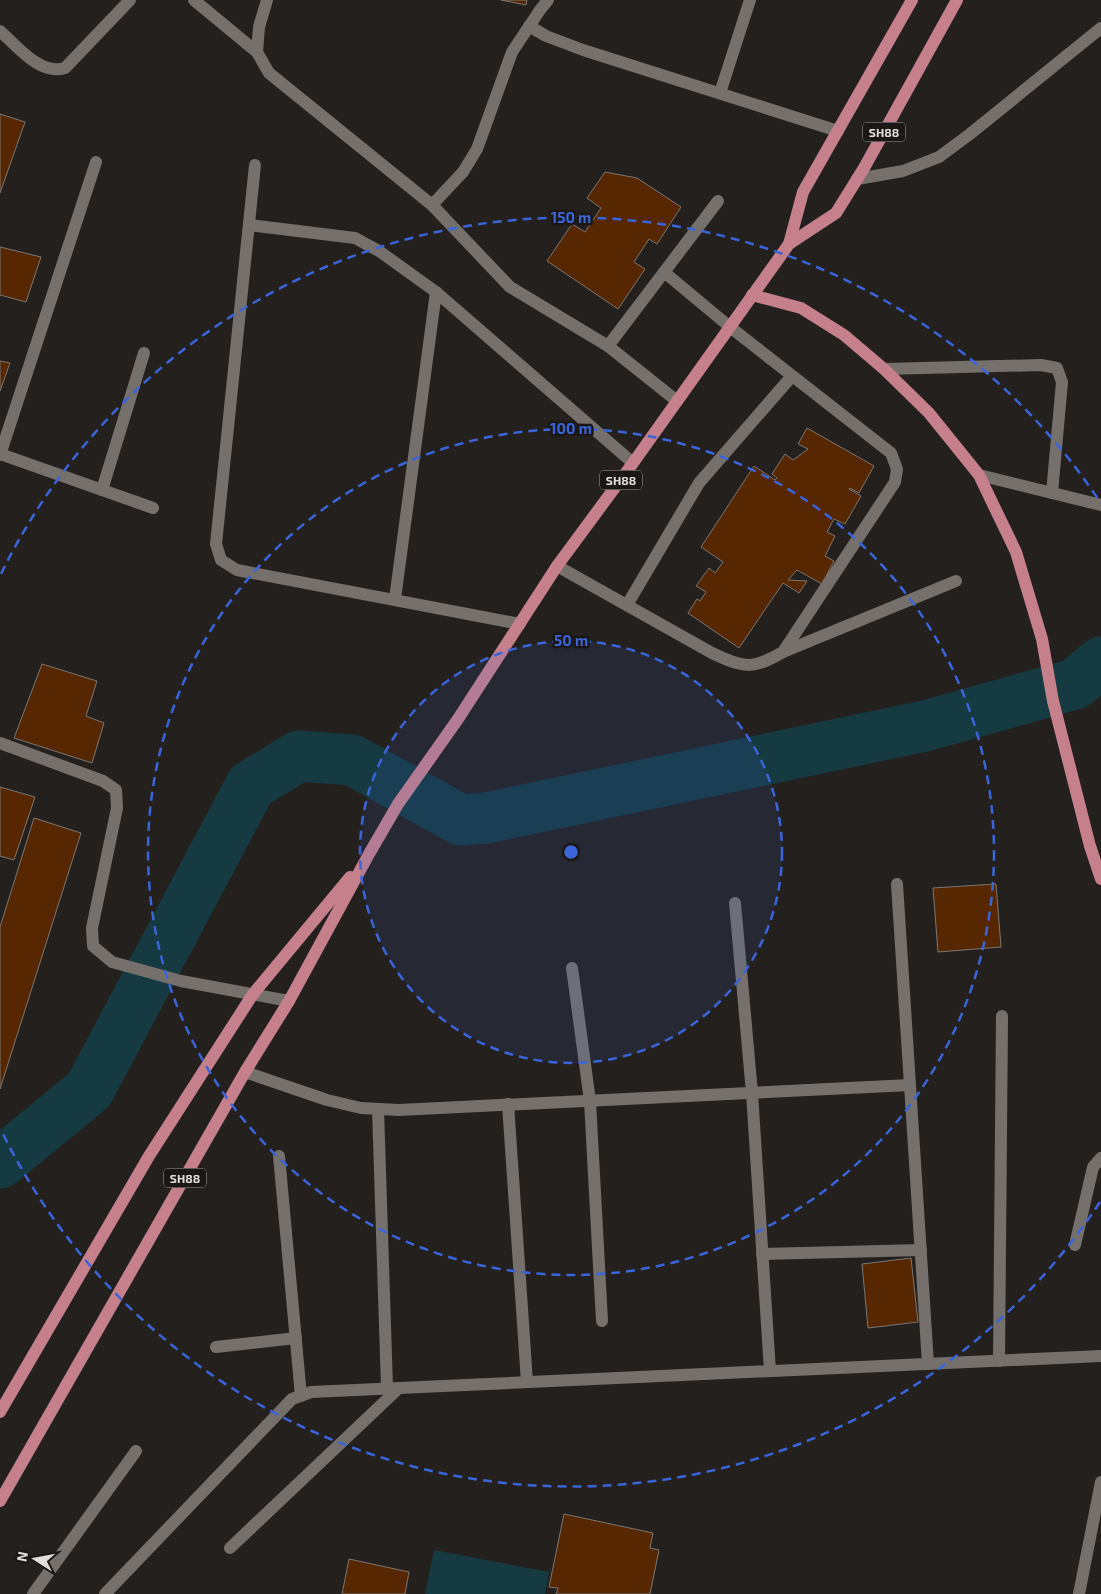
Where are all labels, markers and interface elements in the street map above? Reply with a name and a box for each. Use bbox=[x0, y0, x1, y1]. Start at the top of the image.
road number: SH88 bbox=[863, 122, 905, 142]
text: 150 m bbox=[551, 208, 591, 226]
text: 100 m bbox=[550, 419, 592, 437]
road number: SH88 bbox=[600, 470, 642, 490]
text: 50 m bbox=[554, 631, 588, 649]
centre of rings bbox=[562, 843, 580, 861]
road number: SH88 bbox=[164, 1168, 206, 1188]
north arrow bbox=[10, 1534, 60, 1584]
text: N bbox=[12, 1550, 31, 1563]

